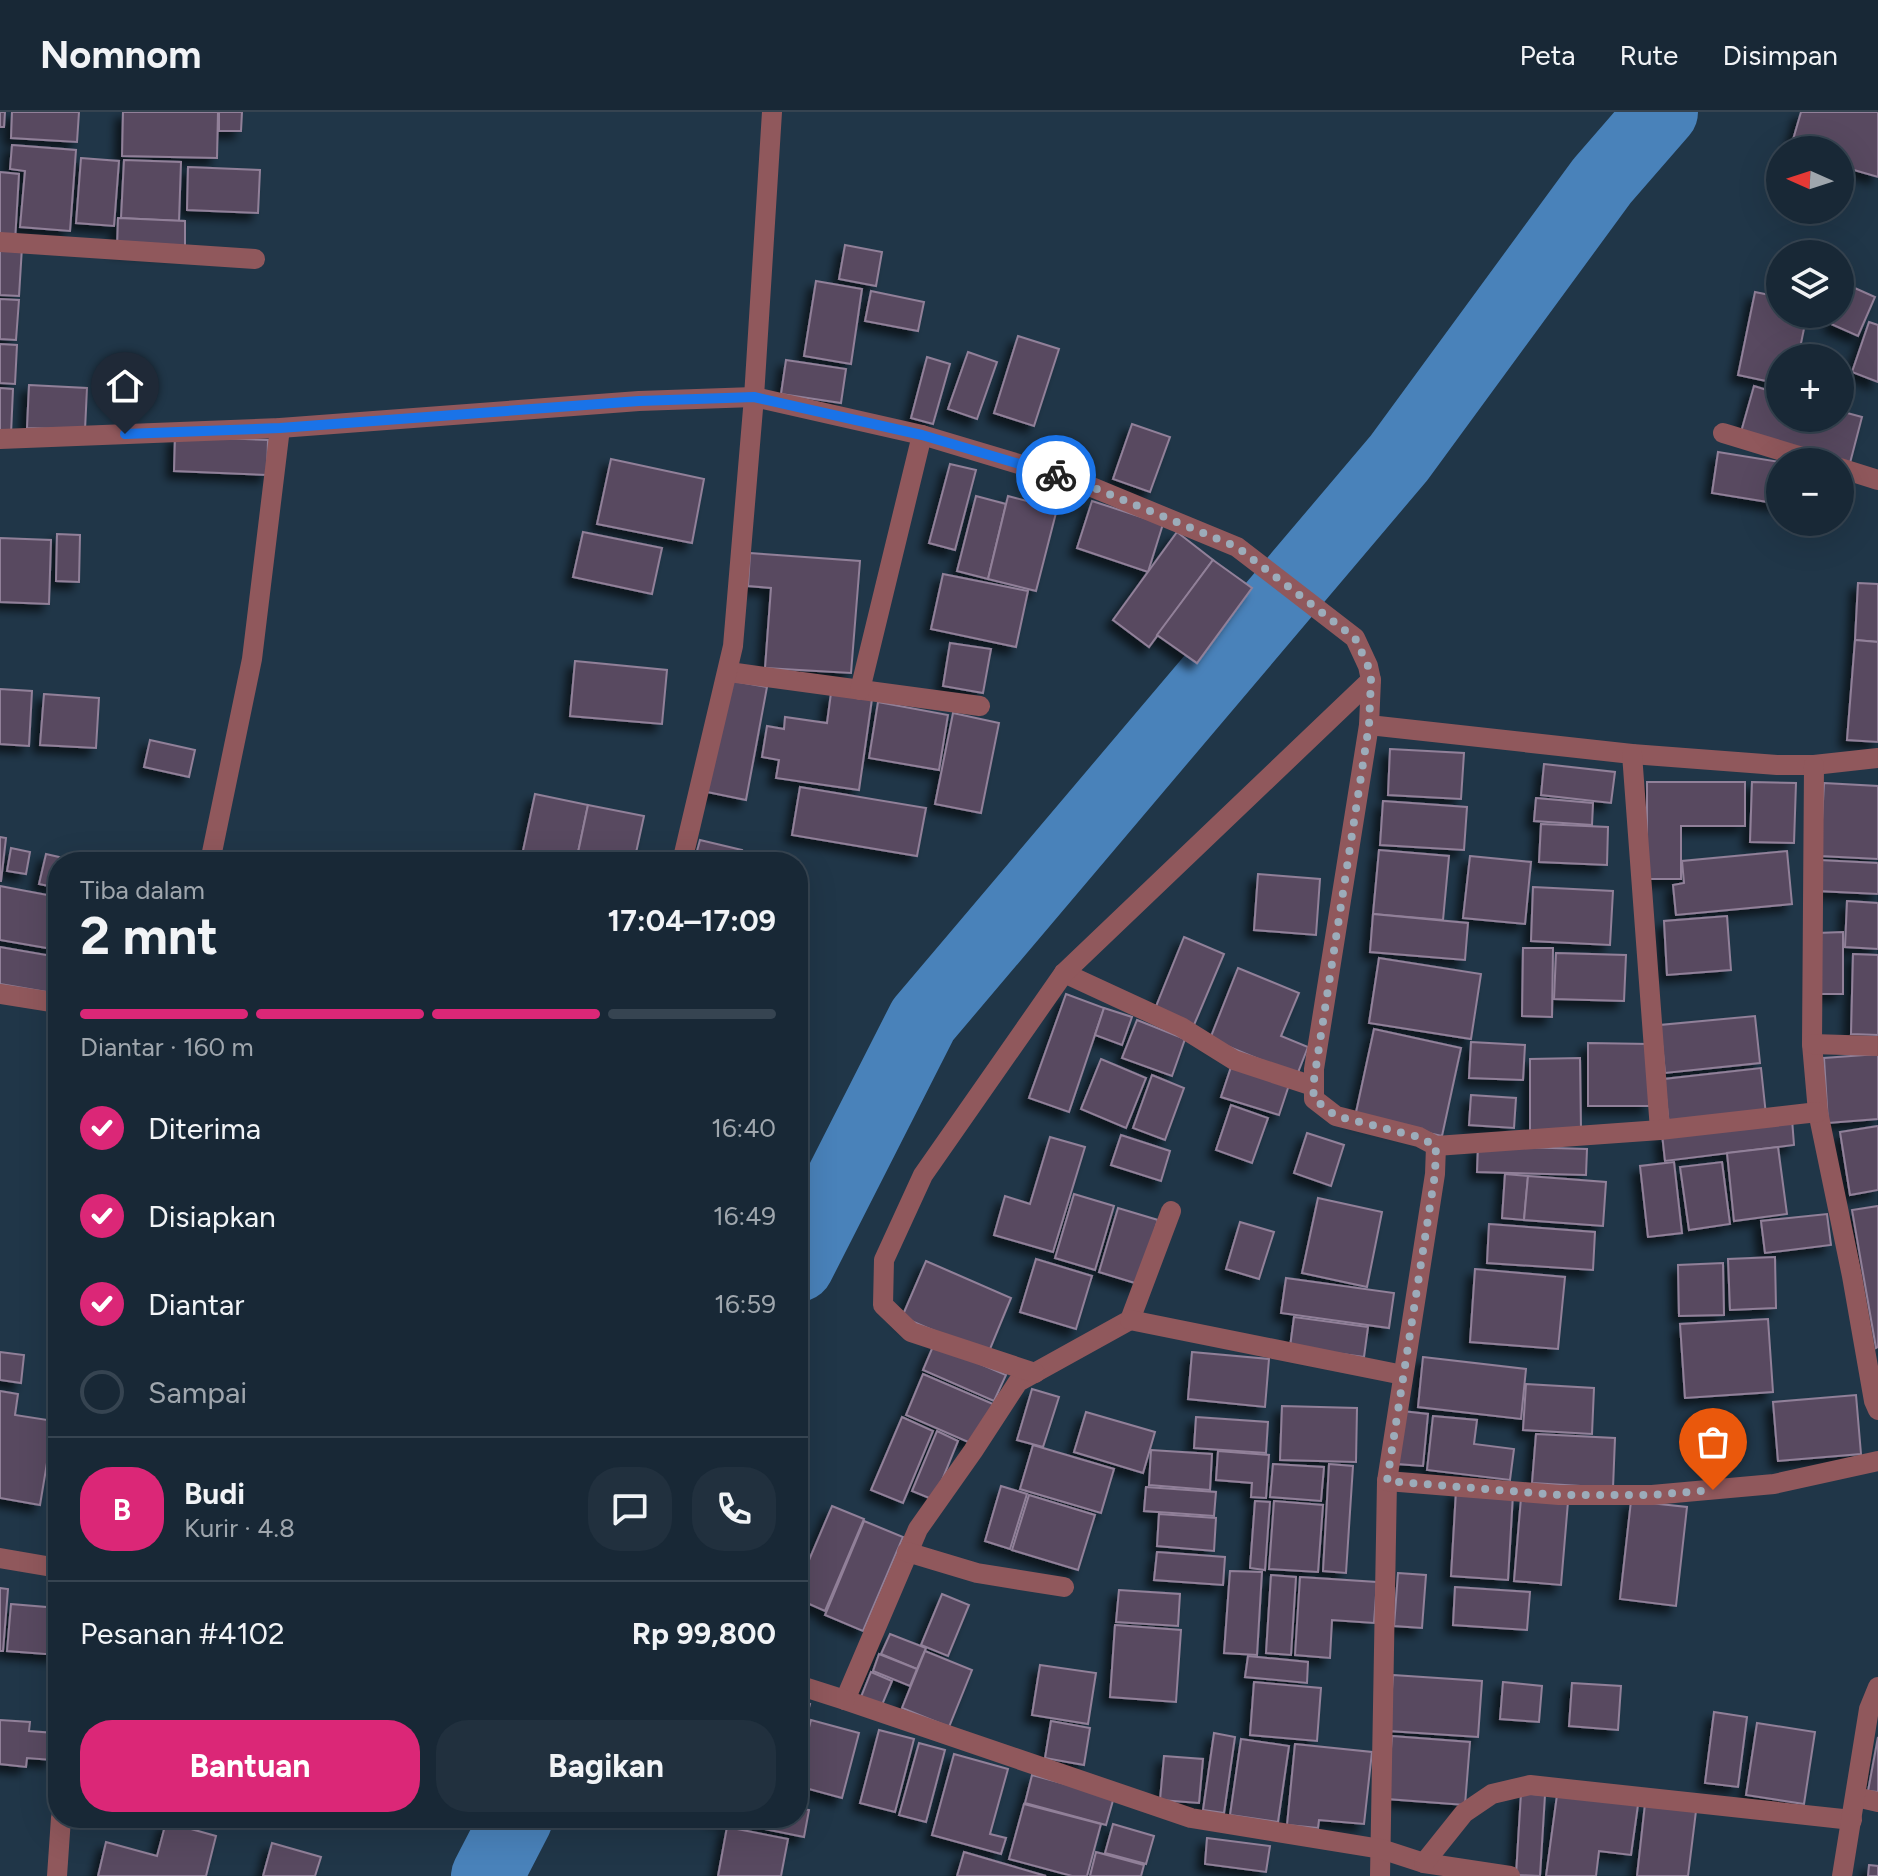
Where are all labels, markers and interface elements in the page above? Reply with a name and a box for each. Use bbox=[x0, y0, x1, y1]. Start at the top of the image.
text: Nomnom bbox=[40, 32, 201, 78]
text: Peta bbox=[1519, 38, 1575, 72]
text: Rute bbox=[1619, 38, 1678, 72]
text: Disimpan bbox=[1722, 38, 1838, 72]
north arrow bbox=[1766, 136, 1854, 224]
map controls bbox=[1766, 136, 1854, 536]
button: layers bbox=[1766, 240, 1854, 328]
button: + bbox=[1766, 344, 1854, 432]
pin bbox=[91, 352, 159, 434]
icon: home bbox=[103, 364, 147, 408]
courier bbox=[1016, 435, 1096, 515]
button: − bbox=[1766, 448, 1854, 536]
icon: bike bbox=[1034, 453, 1078, 497]
text: Tiba dalam bbox=[80, 874, 205, 906]
text: 17:04–17:09 bbox=[607, 902, 776, 939]
text: 2 mnt bbox=[80, 905, 218, 967]
text: Diantar · 160 m bbox=[80, 1031, 254, 1063]
icon: check bbox=[80, 1106, 124, 1150]
text: Diterima bbox=[148, 1110, 261, 1147]
text: 16:40 bbox=[711, 1112, 776, 1144]
icon: check bbox=[80, 1194, 124, 1238]
text: Disiapkan bbox=[148, 1198, 276, 1235]
text: 16:49 bbox=[713, 1200, 776, 1232]
icon: check bbox=[80, 1282, 124, 1326]
text: Diantar bbox=[148, 1286, 244, 1323]
text: 16:59 bbox=[714, 1288, 776, 1320]
text: Sampai bbox=[148, 1374, 247, 1411]
pin bbox=[1679, 1408, 1747, 1490]
icon: bag bbox=[1691, 1420, 1735, 1464]
button: chat bbox=[588, 1467, 672, 1551]
button: phone bbox=[692, 1467, 776, 1551]
text: Budi bbox=[184, 1475, 245, 1512]
text: B bbox=[113, 1491, 131, 1528]
text: Kurir · 4.8 bbox=[184, 1512, 295, 1544]
text: Pesanan #4102 bbox=[80, 1615, 285, 1652]
text: Rp 99,800 bbox=[632, 1615, 776, 1652]
button: Bantuan bbox=[80, 1720, 420, 1812]
button: Bagikan bbox=[436, 1720, 776, 1812]

